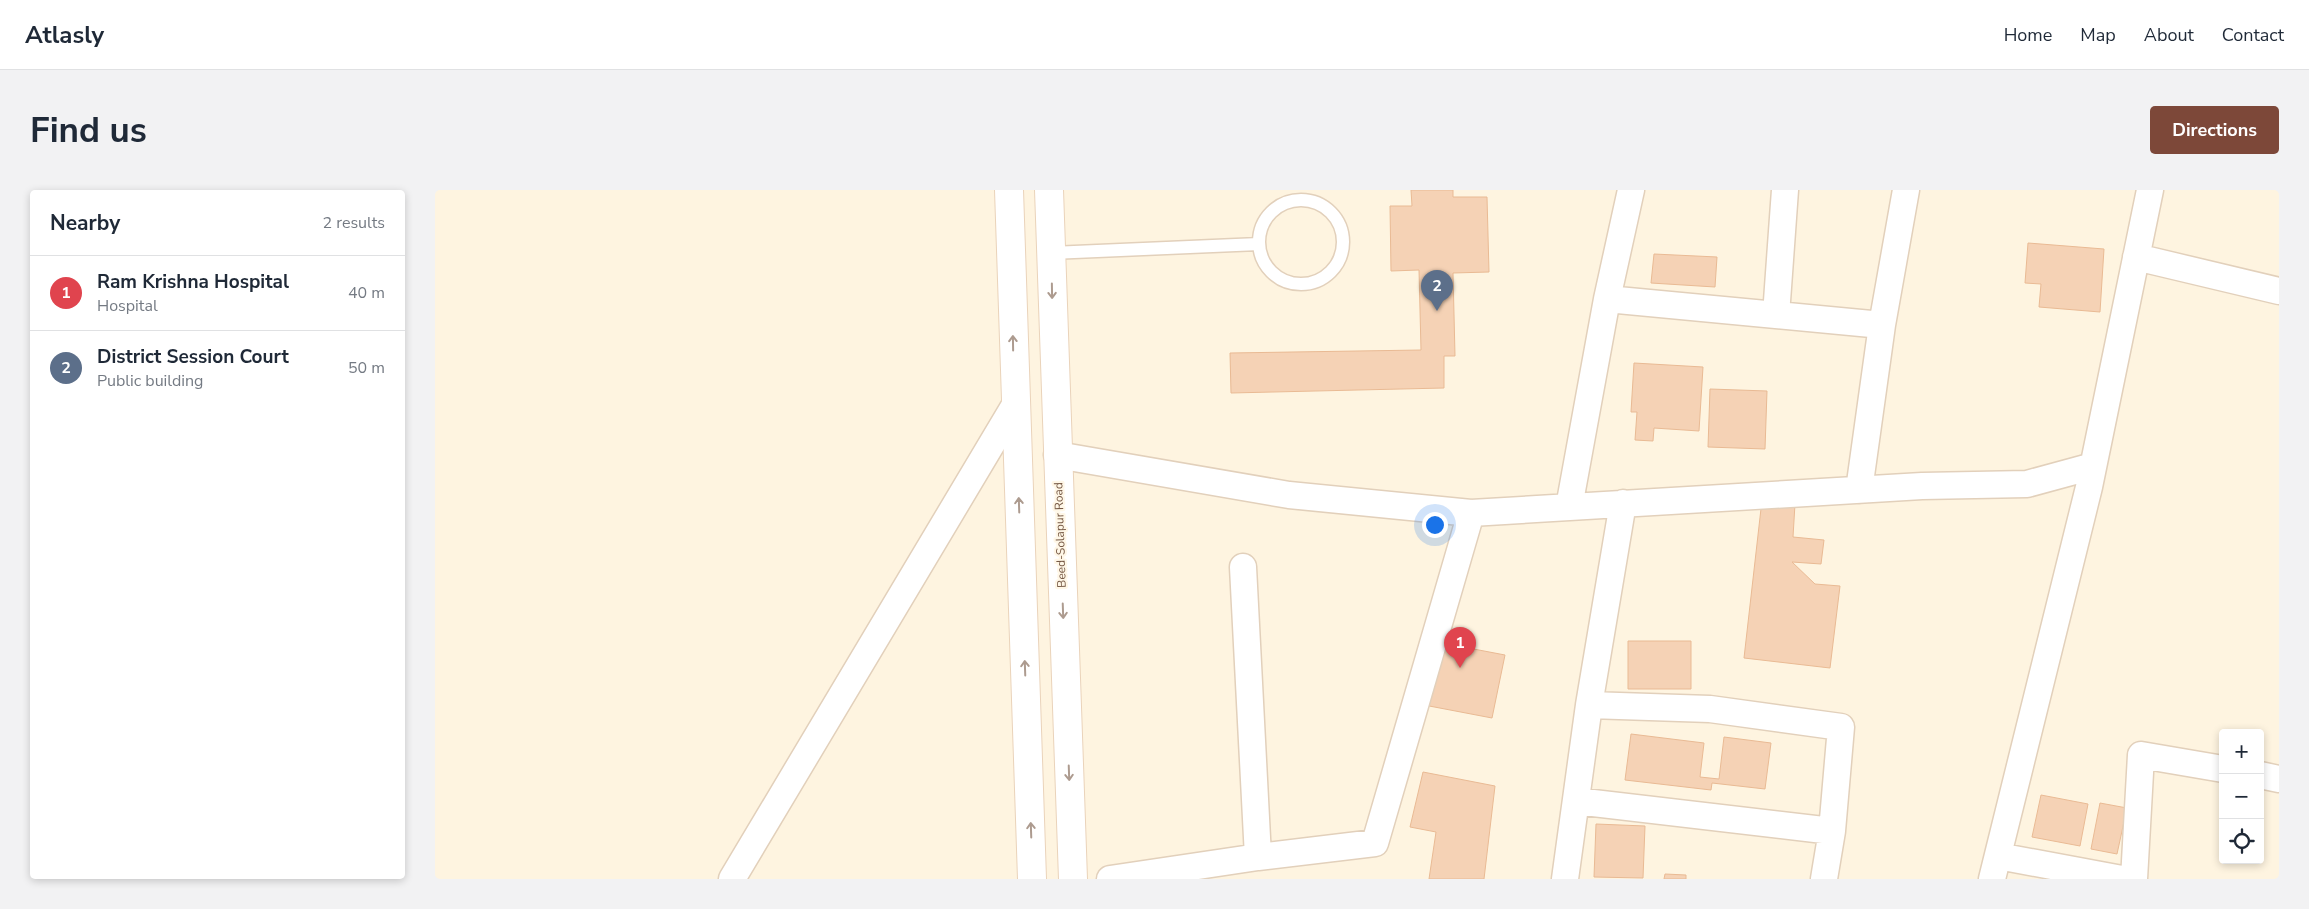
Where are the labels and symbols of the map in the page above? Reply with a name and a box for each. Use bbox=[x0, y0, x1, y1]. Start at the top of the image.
pin: 2 bbox=[1421, 270, 1453, 311]
one-way arrow bbox=[1047, 282, 1057, 299]
one-way arrow bbox=[1008, 335, 1018, 352]
street label: Beed-Solapur Road bbox=[1050, 482, 1070, 588]
one-way arrow bbox=[1014, 498, 1024, 514]
your location bbox=[1422, 512, 1448, 538]
one-way arrow bbox=[1058, 602, 1068, 619]
pin: 1 bbox=[1444, 627, 1476, 668]
one-way arrow bbox=[1020, 660, 1029, 676]
one-way arrow bbox=[1064, 765, 1074, 781]
one-way arrow bbox=[1026, 823, 1035, 839]

